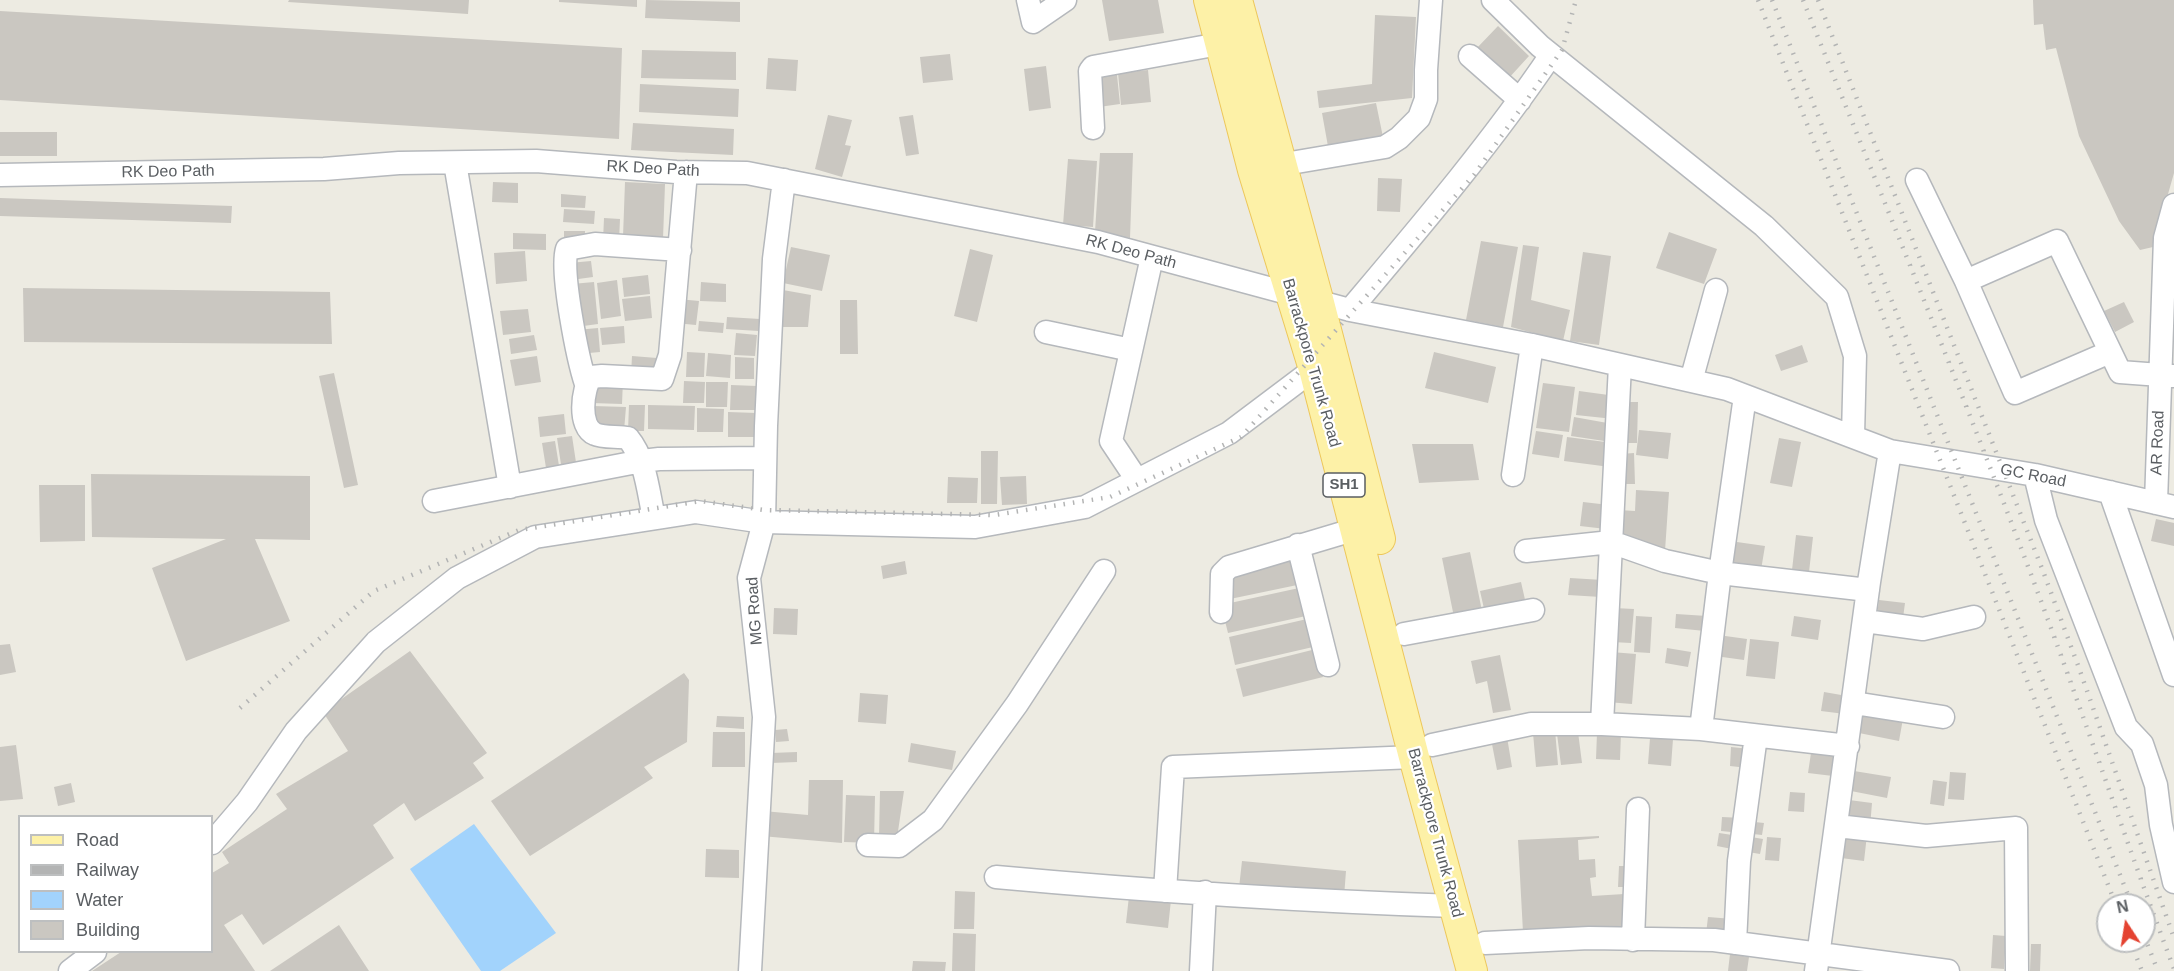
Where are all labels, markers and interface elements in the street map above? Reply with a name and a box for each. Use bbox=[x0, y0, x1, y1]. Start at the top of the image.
street label: RK Deo Path bbox=[606, 157, 700, 181]
street label: RK Deo Path bbox=[121, 162, 215, 182]
street label: RK Deo Path bbox=[1083, 231, 1179, 273]
street label: Barrackpore Trunk Road bbox=[1278, 276, 1344, 450]
street label: AR Road bbox=[2147, 410, 2169, 476]
street label: GC Road bbox=[1998, 460, 2068, 492]
road number: SH1 bbox=[1323, 473, 1365, 497]
street label: MG Road bbox=[743, 576, 767, 646]
street label: Barrackpore Trunk Road bbox=[1403, 746, 1467, 920]
legend bbox=[18, 815, 213, 953]
text: Road bbox=[76, 830, 119, 850]
text: Railway bbox=[76, 860, 139, 880]
text: Water bbox=[76, 890, 123, 910]
north arrow bbox=[2096, 893, 2156, 953]
text: N bbox=[2115, 897, 2130, 916]
text: Building bbox=[76, 920, 140, 940]

